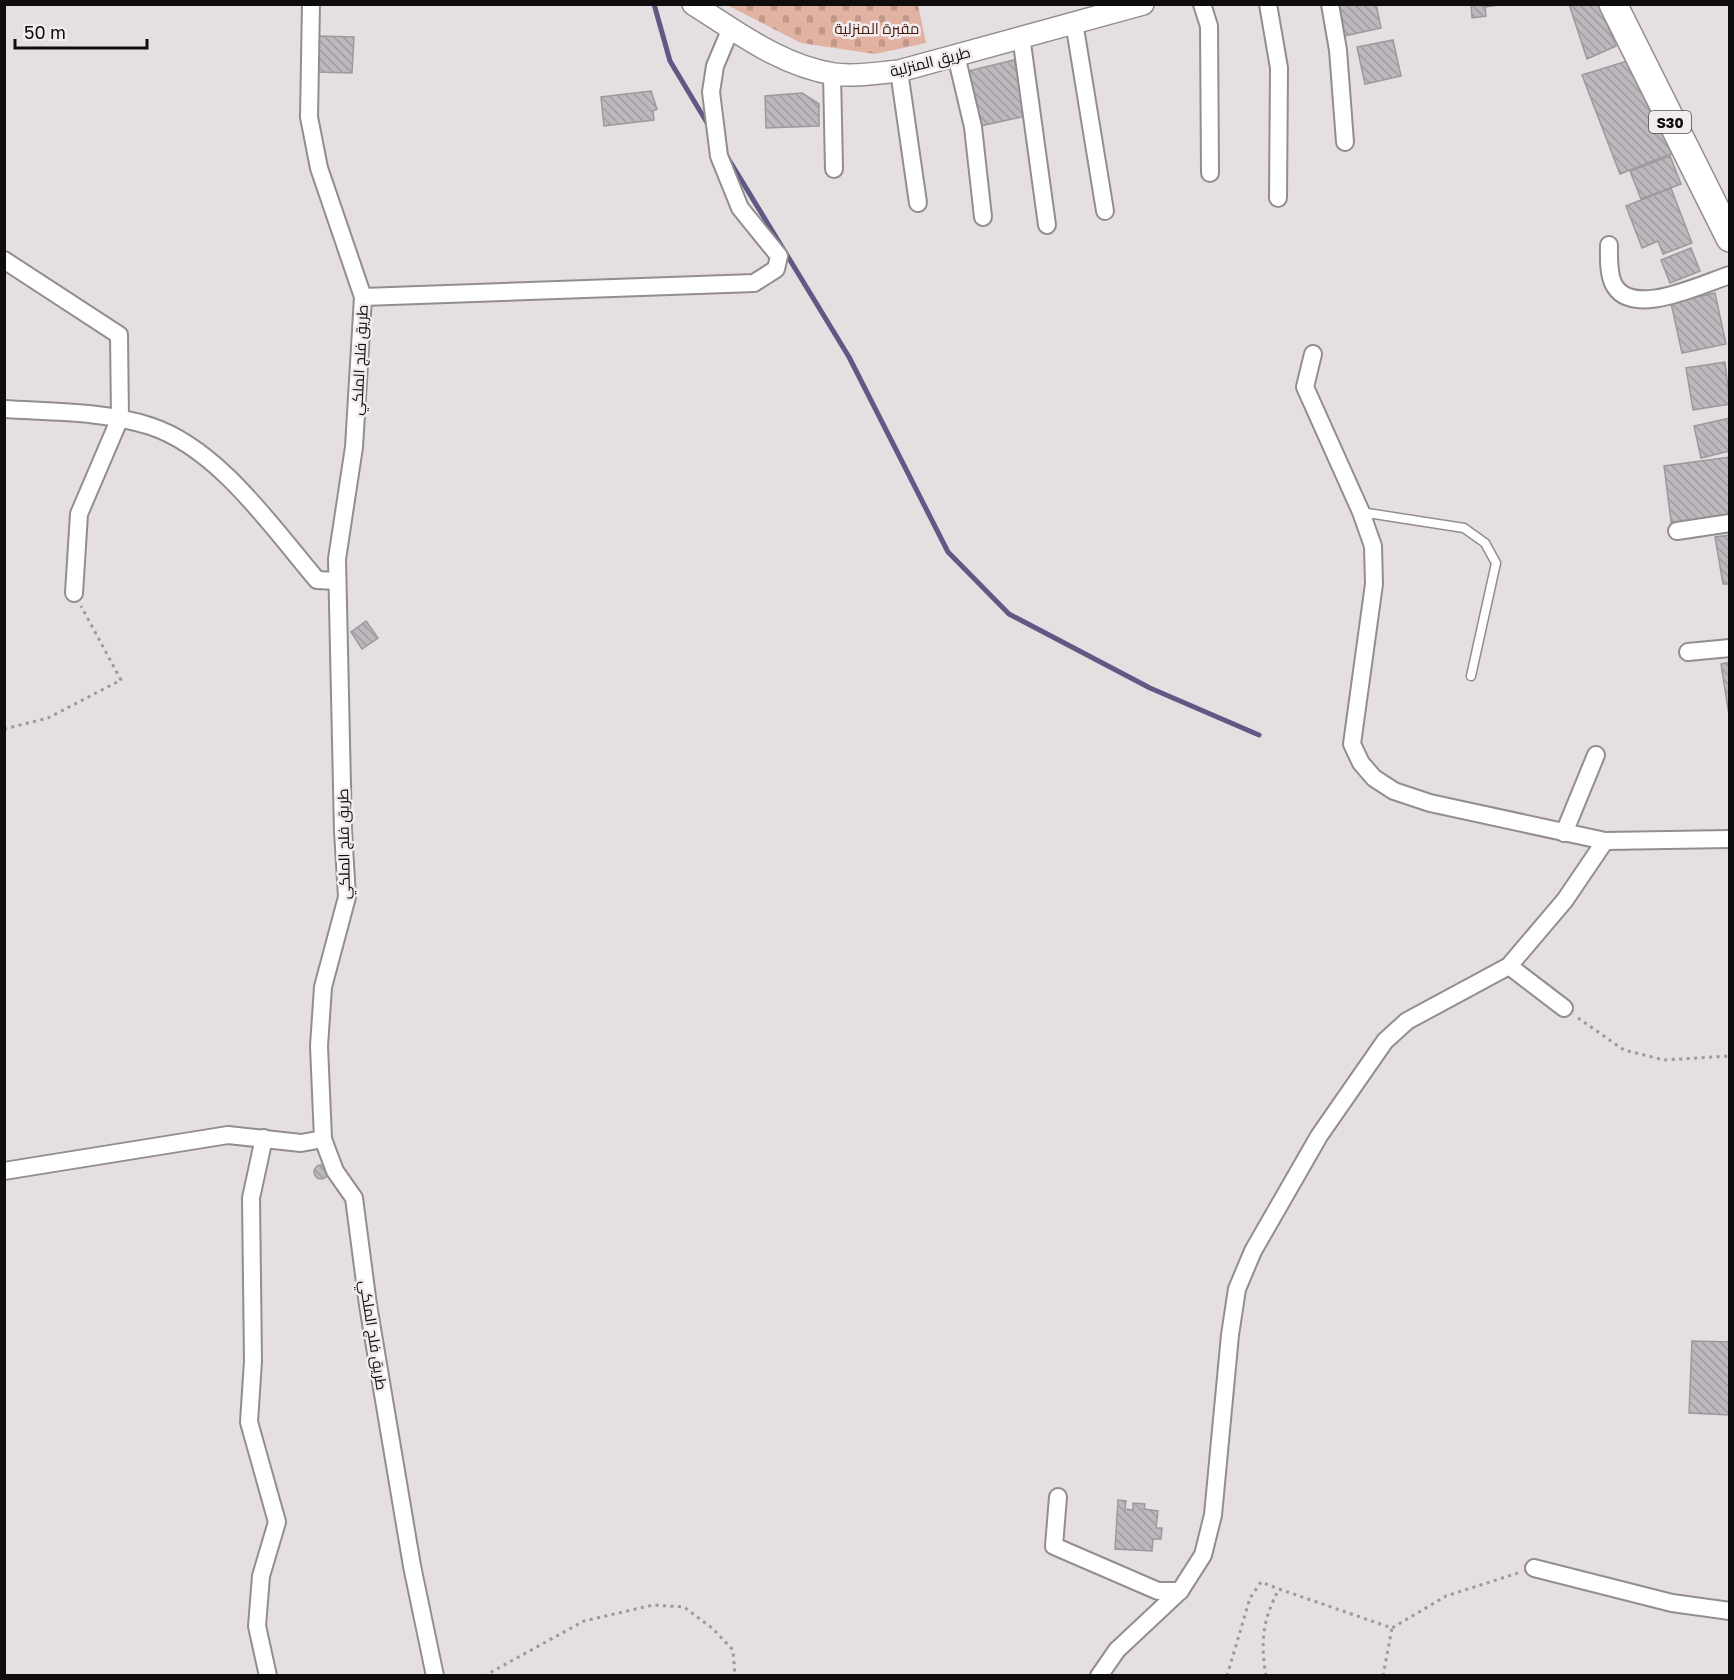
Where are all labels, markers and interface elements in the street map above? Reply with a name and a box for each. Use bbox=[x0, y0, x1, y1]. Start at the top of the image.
scale bar bbox=[15, 12, 147, 50]
park label: مقبرة المنزلية bbox=[834, 19, 920, 38]
text: 50 m bbox=[24, 21, 66, 43]
street label: طريق المنزلية bbox=[888, 42, 973, 82]
road number: S30 bbox=[1649, 111, 1691, 133]
street label: طريق فلج الملكي bbox=[347, 304, 375, 416]
street label: طريق فلج الملكي bbox=[333, 788, 357, 900]
street label: طريق فلج الملكي bbox=[352, 1279, 392, 1392]

